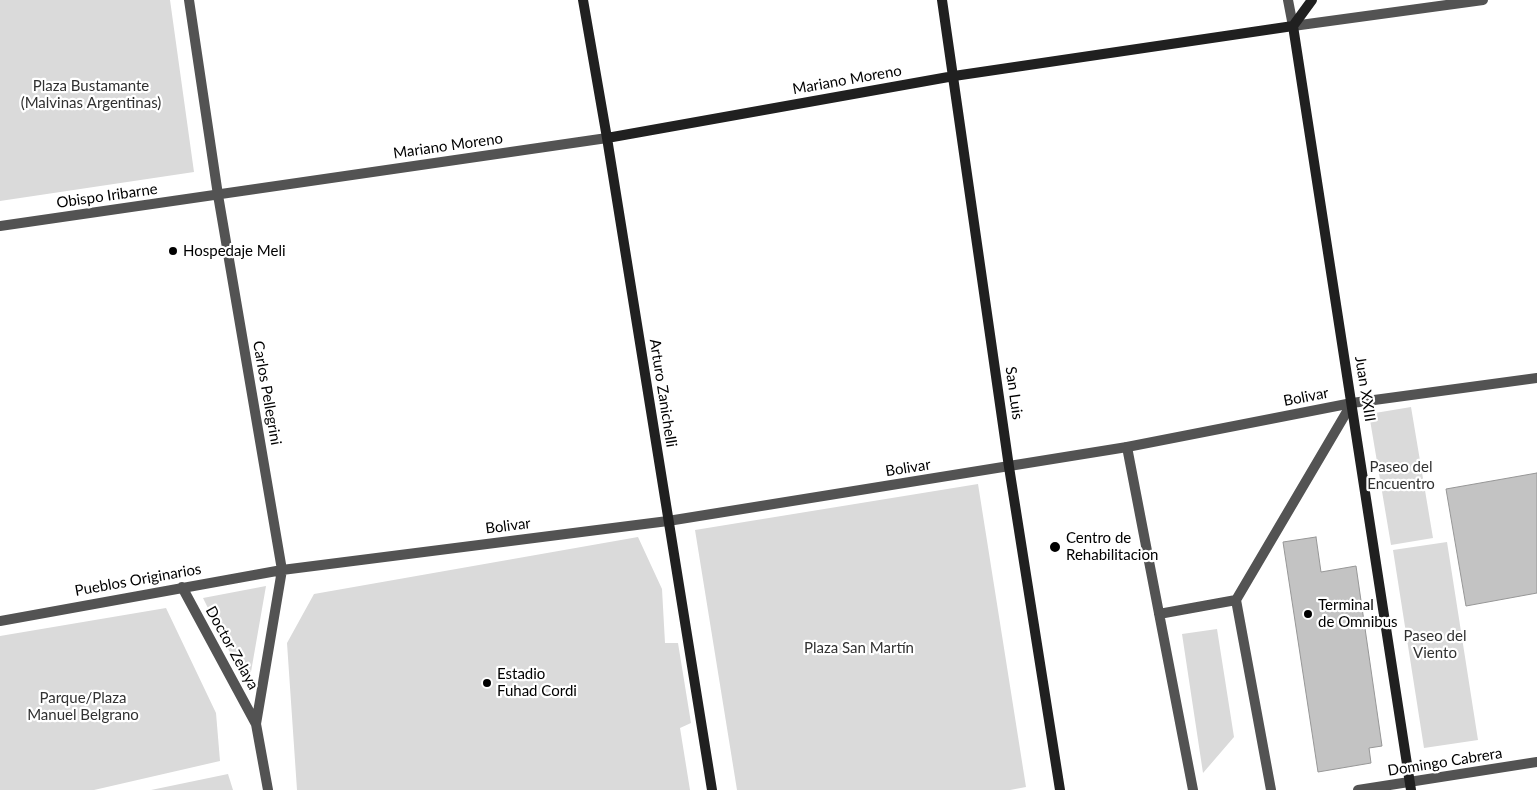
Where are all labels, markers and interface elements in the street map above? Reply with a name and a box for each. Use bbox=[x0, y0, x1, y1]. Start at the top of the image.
street label: Mariano Moreno bbox=[791, 62, 903, 98]
park label: Plaza Bustamante (Malvinas Argentinas) bbox=[21, 77, 161, 112]
street label: Mariano Moreno bbox=[392, 129, 504, 163]
street label: Obispo Iribarne bbox=[55, 180, 159, 212]
place label: Hospedaje Meli bbox=[183, 242, 286, 260]
marker: Hospedaje Meli bbox=[167, 245, 179, 257]
street label: Arturo Zanichelli bbox=[646, 338, 680, 448]
street label: Carlos Pellegrini bbox=[249, 339, 285, 447]
street label: Juan XXIII bbox=[1351, 355, 1379, 423]
street label: San Luis bbox=[1001, 365, 1027, 421]
street label: Bolivar bbox=[1282, 384, 1330, 410]
street label: Bolivar bbox=[884, 456, 932, 480]
park label: Paseo del Encuentro bbox=[1367, 458, 1435, 493]
street label: Bolivar bbox=[484, 514, 532, 538]
place label: Centro de Rehabilitacion bbox=[1066, 529, 1158, 564]
marker: Centro de Rehabilitacion bbox=[1048, 540, 1062, 554]
street label: Pueblos Originarios bbox=[73, 560, 203, 600]
place label: Terminal de Omnibus bbox=[1318, 596, 1398, 631]
street label: Doctor Zelaya bbox=[202, 603, 262, 693]
marker: Terminal de Omnibus bbox=[1302, 608, 1314, 620]
park label: Paseo del Viento bbox=[1404, 627, 1466, 662]
park label: Plaza San Martín bbox=[804, 639, 914, 657]
place label: Estadio Fuhad Cordi bbox=[497, 665, 577, 700]
marker: Estadio Fuhad Cordi bbox=[481, 677, 493, 689]
park label: Parque/Plaza Manuel Belgrano bbox=[27, 689, 139, 724]
street label: Domingo Cabrera bbox=[1386, 744, 1504, 780]

